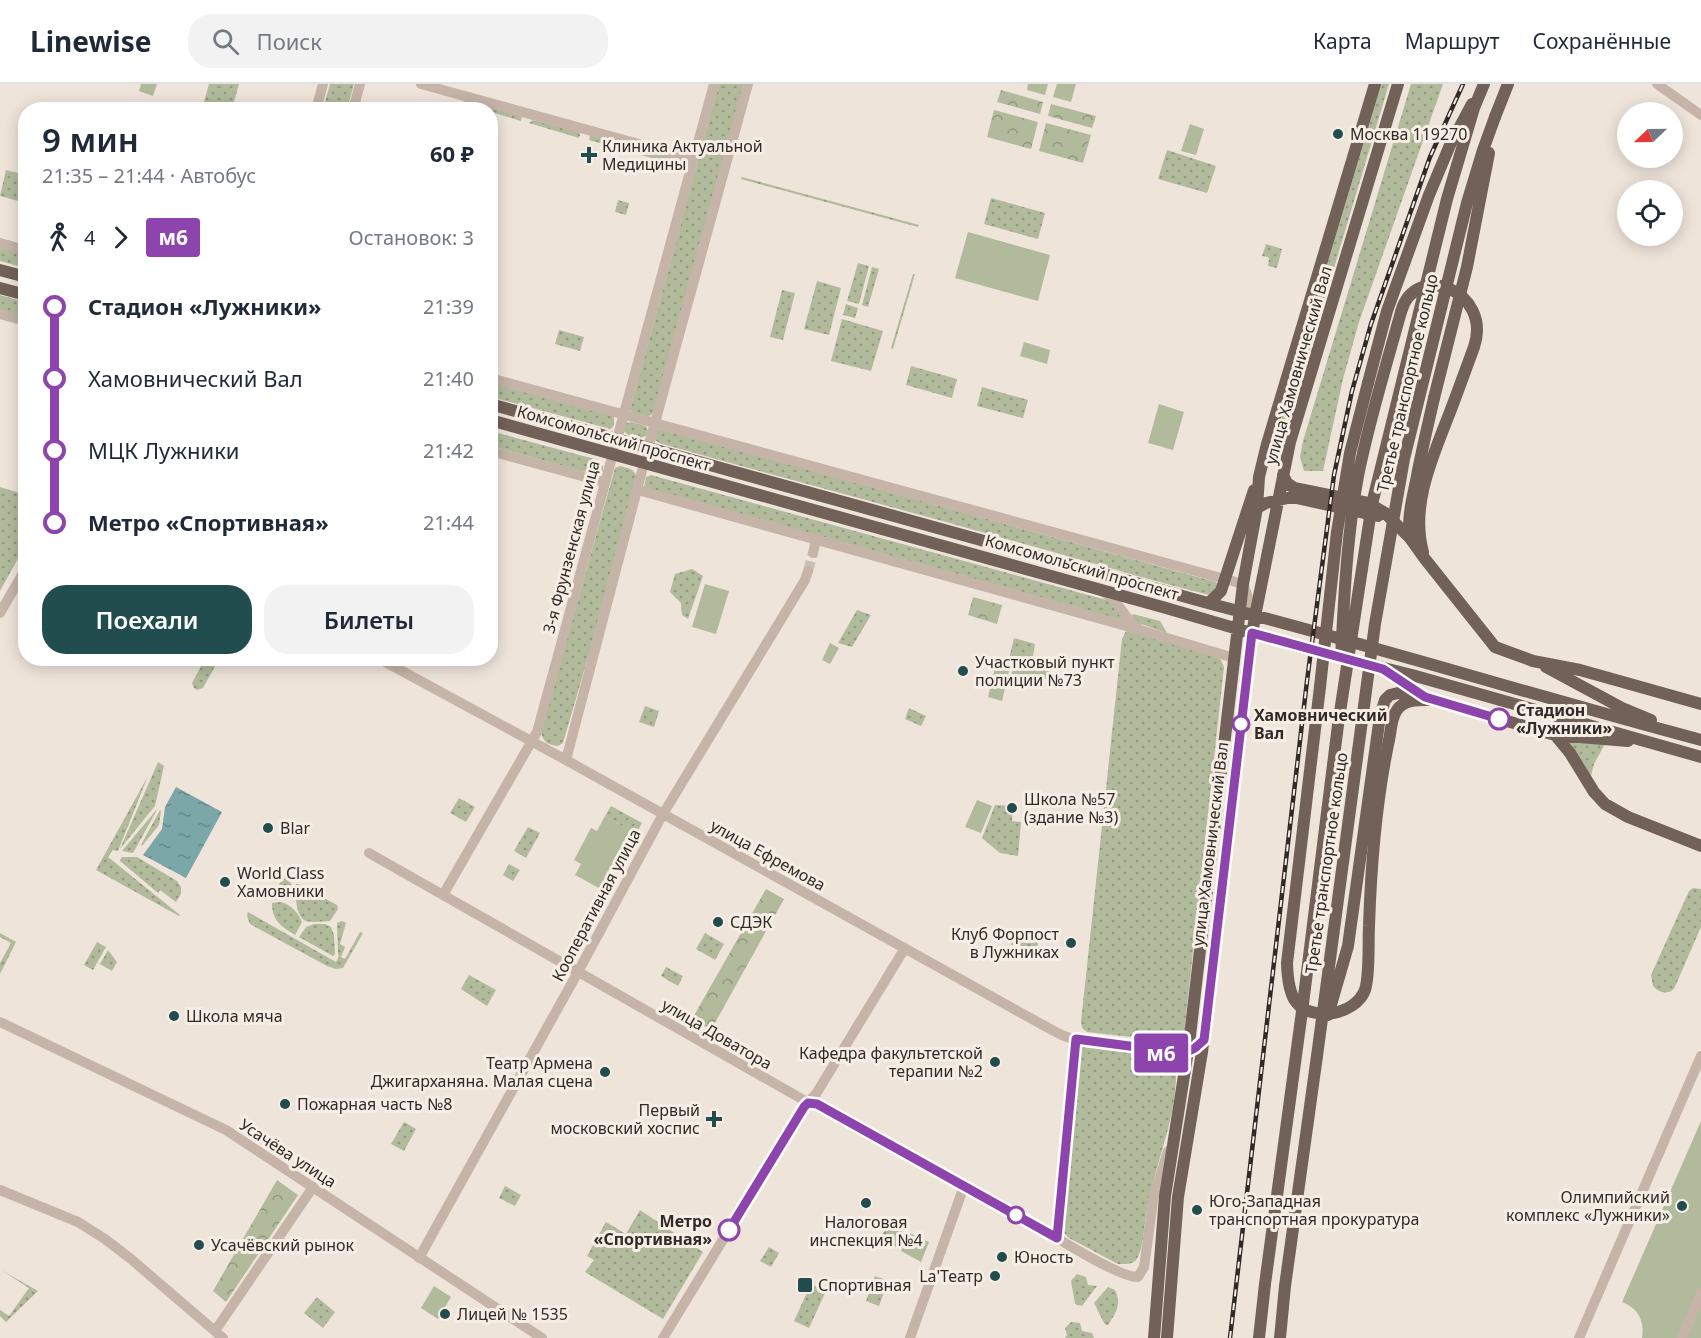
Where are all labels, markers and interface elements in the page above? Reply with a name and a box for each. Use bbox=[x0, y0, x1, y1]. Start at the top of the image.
search box bbox=[188, 14, 608, 68]
text: Linewise bbox=[30, 22, 152, 60]
icon: search bbox=[209, 25, 242, 58]
text: Поиск bbox=[257, 26, 322, 56]
text: Карта bbox=[1313, 27, 1372, 55]
text: Маршрут bbox=[1405, 27, 1500, 55]
text: Сохранённые bbox=[1533, 27, 1671, 55]
north arrow bbox=[1617, 102, 1683, 168]
map controls bbox=[1617, 102, 1683, 246]
text: 9 мин bbox=[42, 117, 139, 162]
place label: Москва 119270 bbox=[1350, 123, 1467, 145]
marker: Москва 119270 bbox=[1331, 127, 1345, 141]
place label: Клиника Актуальной Медицины bbox=[602, 135, 763, 175]
text: 60 ₽ bbox=[430, 138, 474, 168]
marker: Клиника Актуальной Медицины bbox=[580, 146, 598, 164]
text: 21:35 – 21:44 · Автобус bbox=[42, 162, 256, 189]
button: locate bbox=[1617, 180, 1683, 246]
icon: walk bbox=[42, 221, 75, 254]
icon: forward bbox=[104, 221, 137, 254]
text: м6 bbox=[158, 223, 188, 251]
text: 4 bbox=[84, 224, 95, 251]
text: Остановок: 3 bbox=[349, 224, 474, 251]
street label: улица Хамовнический Вал bbox=[1259, 263, 1337, 467]
street label: Третье транспортное кольцо bbox=[1371, 272, 1443, 494]
text: Стадион «Лужники» bbox=[88, 291, 321, 321]
text: 21:39 bbox=[423, 293, 474, 320]
text: Хамовнический Вал bbox=[88, 363, 303, 393]
text: 21:40 bbox=[423, 365, 474, 392]
street label: Комсомольский проспект bbox=[515, 400, 714, 476]
text: МЦК Лужники bbox=[88, 435, 239, 465]
text: 21:42 bbox=[423, 437, 474, 464]
street label: 3-я Фрунзенская улица bbox=[537, 458, 605, 636]
text: Метро «Спортивная» bbox=[88, 507, 329, 537]
text: 21:44 bbox=[423, 509, 474, 536]
street label: Комсомольский проспект bbox=[983, 529, 1182, 605]
button: Поехали bbox=[42, 585, 252, 654]
button: Билеты bbox=[264, 585, 474, 654]
place label: Участковый пункт полиции №73 bbox=[975, 651, 1115, 691]
marker: Участковый пункт полиции №73 bbox=[956, 664, 970, 678]
place label: Стадион «Лужники» bbox=[1516, 699, 1612, 739]
place label: Хамовнический Вал bbox=[1254, 704, 1388, 744]
marker: Стадион «Лужники» bbox=[1488, 708, 1510, 730]
marker: Хамовнический Вал bbox=[1232, 715, 1250, 733]
street label: улица Хамовнический Вал bbox=[1187, 741, 1233, 947]
street label: Третье транспортное кольцо bbox=[1300, 751, 1352, 975]
place label: Школа №57 (здание №3) bbox=[1024, 788, 1118, 828]
marker: Школа №57 (здание №3) bbox=[1005, 801, 1019, 815]
street label: улица Ефремова bbox=[706, 814, 830, 896]
place label: Blar bbox=[280, 817, 311, 839]
marker: Blar bbox=[261, 821, 275, 835]
street label: Кооперативная улица bbox=[546, 825, 646, 985]
place label: World Class Хамовники bbox=[237, 862, 325, 902]
marker: World Class Хамовники bbox=[218, 875, 232, 889]
place label: СДЭК bbox=[730, 911, 772, 933]
marker: СДЭК bbox=[711, 915, 725, 929]
place label: Клуб Форпост в Лужниках bbox=[951, 923, 1060, 963]
marker: Клуб Форпост в Лужниках bbox=[1064, 936, 1078, 950]
street label: улица Доватора bbox=[658, 994, 776, 1074]
place label: Школа мяча bbox=[186, 1005, 283, 1027]
marker: Школа мяча bbox=[167, 1009, 181, 1023]
line badge: м6 bbox=[1134, 1034, 1188, 1072]
text: м6 bbox=[1146, 1039, 1176, 1067]
place label: Кафедра факультетской терапии №2 bbox=[799, 1042, 983, 1082]
place label: Театр Армена Джигарханяна. Малая сцена bbox=[371, 1052, 593, 1092]
marker: Кафедра факультетской терапии №2 bbox=[988, 1055, 1002, 1069]
marker: Театр Армена Джигарханяна. Малая сцена bbox=[598, 1065, 612, 1079]
place label: Пожарная часть №8 bbox=[297, 1093, 452, 1115]
marker: Пожарная часть №8 bbox=[278, 1097, 292, 1111]
place label: Первый московский хоспис bbox=[550, 1099, 700, 1139]
marker: Первый московский хоспис bbox=[705, 1110, 723, 1128]
street label: Усачёва улица bbox=[235, 1113, 341, 1193]
place label: Олимпийский комплекс «Лужники» bbox=[1506, 1186, 1670, 1226]
place label: Юго-Западная транспортная прокуратура bbox=[1209, 1190, 1419, 1230]
marker: Налоговая инспекция №4 bbox=[859, 1196, 873, 1210]
marker: Олимпийский комплекс «Лужники» bbox=[1675, 1199, 1689, 1213]
marker: Юго-Западная транспортная прокуратура bbox=[1190, 1203, 1204, 1217]
unlabelled marker bbox=[1007, 1206, 1025, 1224]
place label: Метро «Спортивная» bbox=[594, 1210, 712, 1250]
place label: Налоговая инспекция №4 bbox=[809, 1211, 923, 1251]
marker: Метро «Спортивная» bbox=[718, 1219, 740, 1241]
place label: Усачёвский рынок bbox=[211, 1234, 355, 1256]
marker: Усачёвский рынок bbox=[192, 1238, 206, 1252]
place label: Юность bbox=[1014, 1246, 1073, 1268]
marker: Юность bbox=[995, 1250, 1009, 1264]
place label: La'Театр bbox=[919, 1265, 983, 1287]
marker: La'Театр bbox=[988, 1269, 1002, 1283]
place label: Спортивная bbox=[818, 1274, 911, 1296]
marker: Спортивная bbox=[796, 1276, 814, 1294]
place label: Лицей № 1535 bbox=[457, 1303, 568, 1325]
marker: Лицей № 1535 bbox=[438, 1307, 452, 1321]

